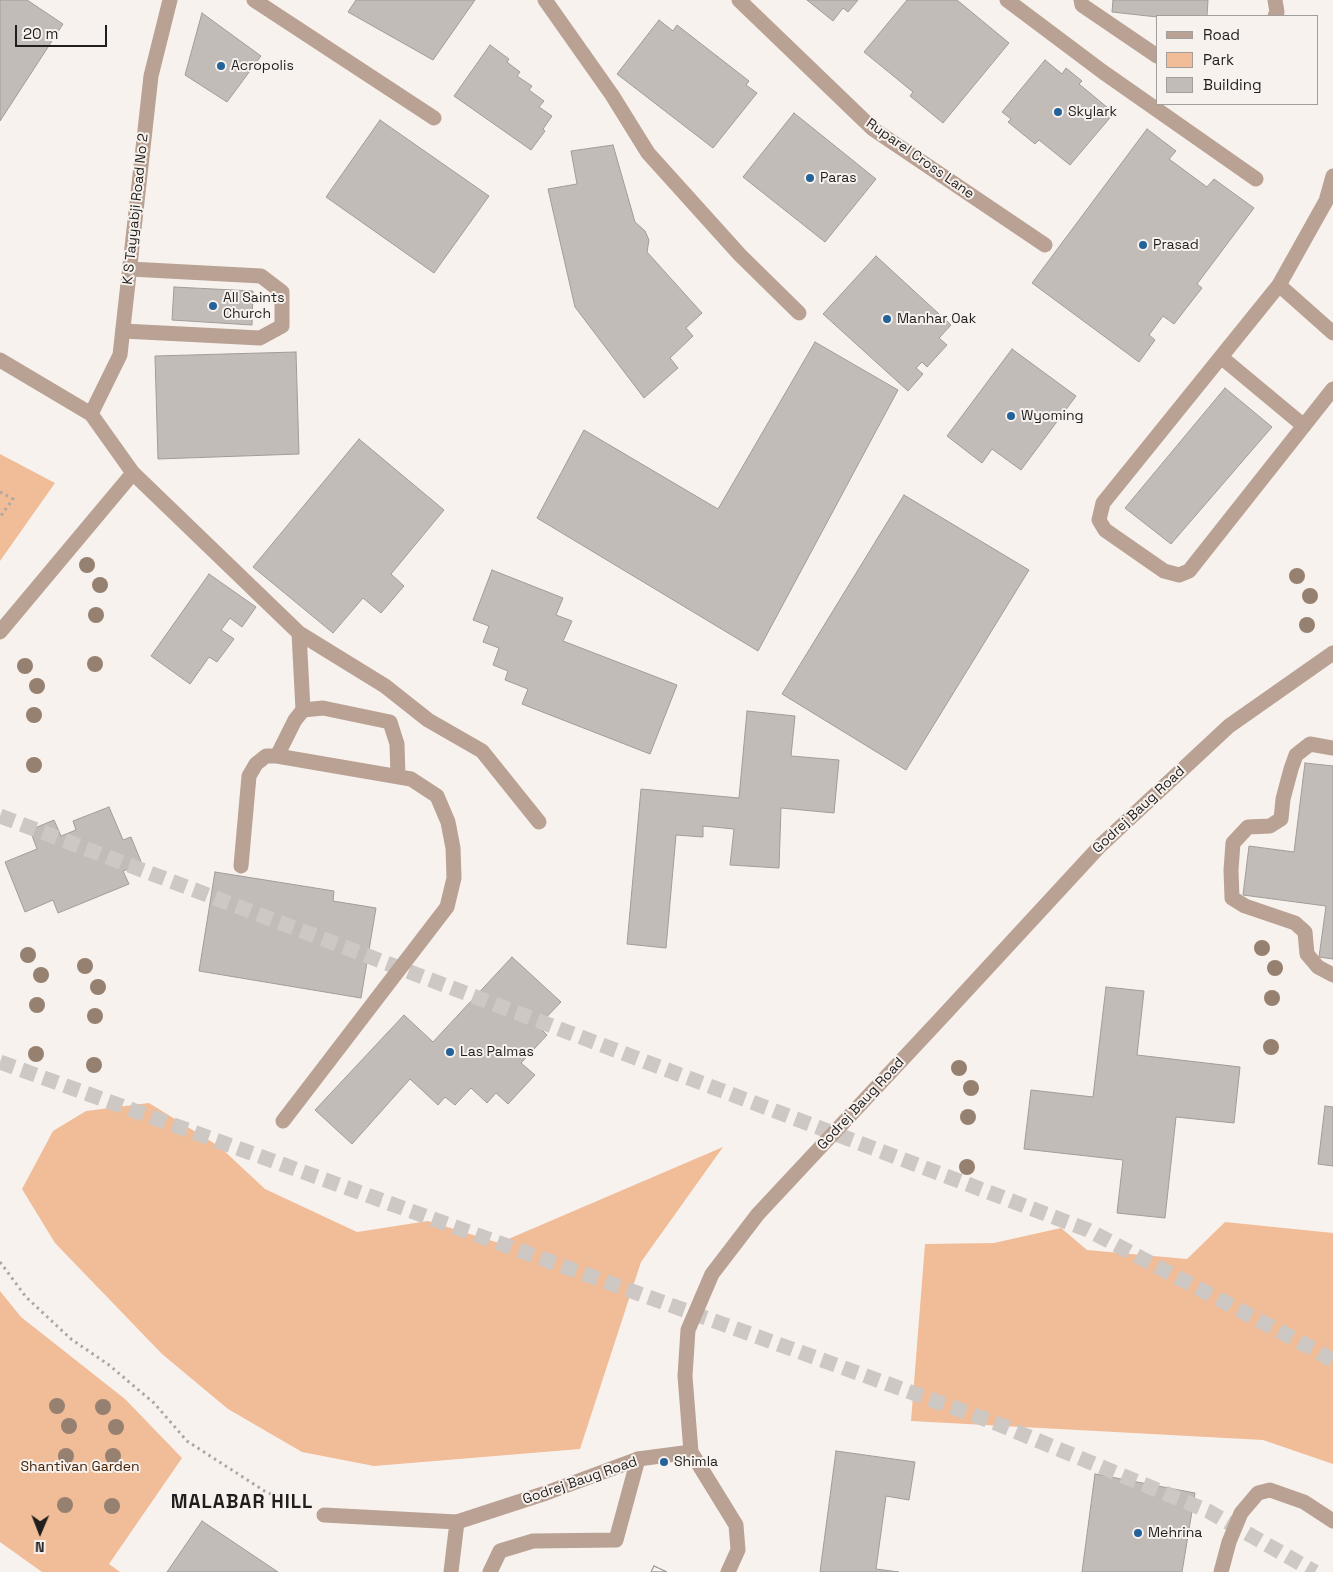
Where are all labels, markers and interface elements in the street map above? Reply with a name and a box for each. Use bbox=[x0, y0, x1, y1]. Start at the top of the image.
scale bar bbox=[18, 15, 110, 47]
legend bbox=[1156, 15, 1318, 105]
text: 20 m bbox=[23, 24, 58, 43]
text: Road bbox=[1203, 25, 1240, 44]
text: Park bbox=[1203, 50, 1234, 69]
place label: Acropolis bbox=[231, 58, 294, 74]
marker: Acropolis bbox=[215, 60, 227, 72]
text: Building bbox=[1203, 75, 1262, 94]
place label: Skylark bbox=[1068, 104, 1117, 120]
marker: Skylark bbox=[1052, 106, 1064, 118]
street label: Ruparel Cross Lane bbox=[863, 115, 977, 203]
street label: K S Tayyabji Road No 2 bbox=[120, 133, 152, 285]
place label: Paras bbox=[820, 170, 857, 186]
marker: Paras bbox=[804, 172, 816, 184]
place label: Prasad bbox=[1153, 237, 1199, 253]
marker: Prasad bbox=[1137, 239, 1149, 251]
place label: All Saints Church bbox=[223, 290, 285, 322]
marker: All Saints Church bbox=[207, 300, 219, 312]
place label: Manhar Oak bbox=[897, 311, 976, 327]
marker: Manhar Oak bbox=[881, 313, 893, 325]
place label: Wyoming bbox=[1021, 408, 1083, 424]
marker: Wyoming bbox=[1005, 410, 1017, 422]
street label: Godrej Baug Road bbox=[1089, 763, 1189, 857]
place label: Las Palmas bbox=[460, 1044, 534, 1060]
marker: Las Palmas bbox=[444, 1046, 456, 1058]
street label: Godrej Baug Road bbox=[814, 1054, 908, 1154]
street label: Godrej Baug Road bbox=[521, 1454, 639, 1508]
place label: Shimla bbox=[674, 1454, 718, 1470]
marker: Shimla bbox=[658, 1456, 670, 1468]
park label: Shantivan Garden bbox=[20, 1459, 140, 1475]
district label: MALABAR HILL bbox=[169, 1492, 315, 1514]
north arrow bbox=[15, 1507, 65, 1557]
place label: Mehrina bbox=[1148, 1525, 1202, 1541]
marker: Mehrina bbox=[1132, 1527, 1144, 1539]
text: N bbox=[35, 1538, 45, 1556]

